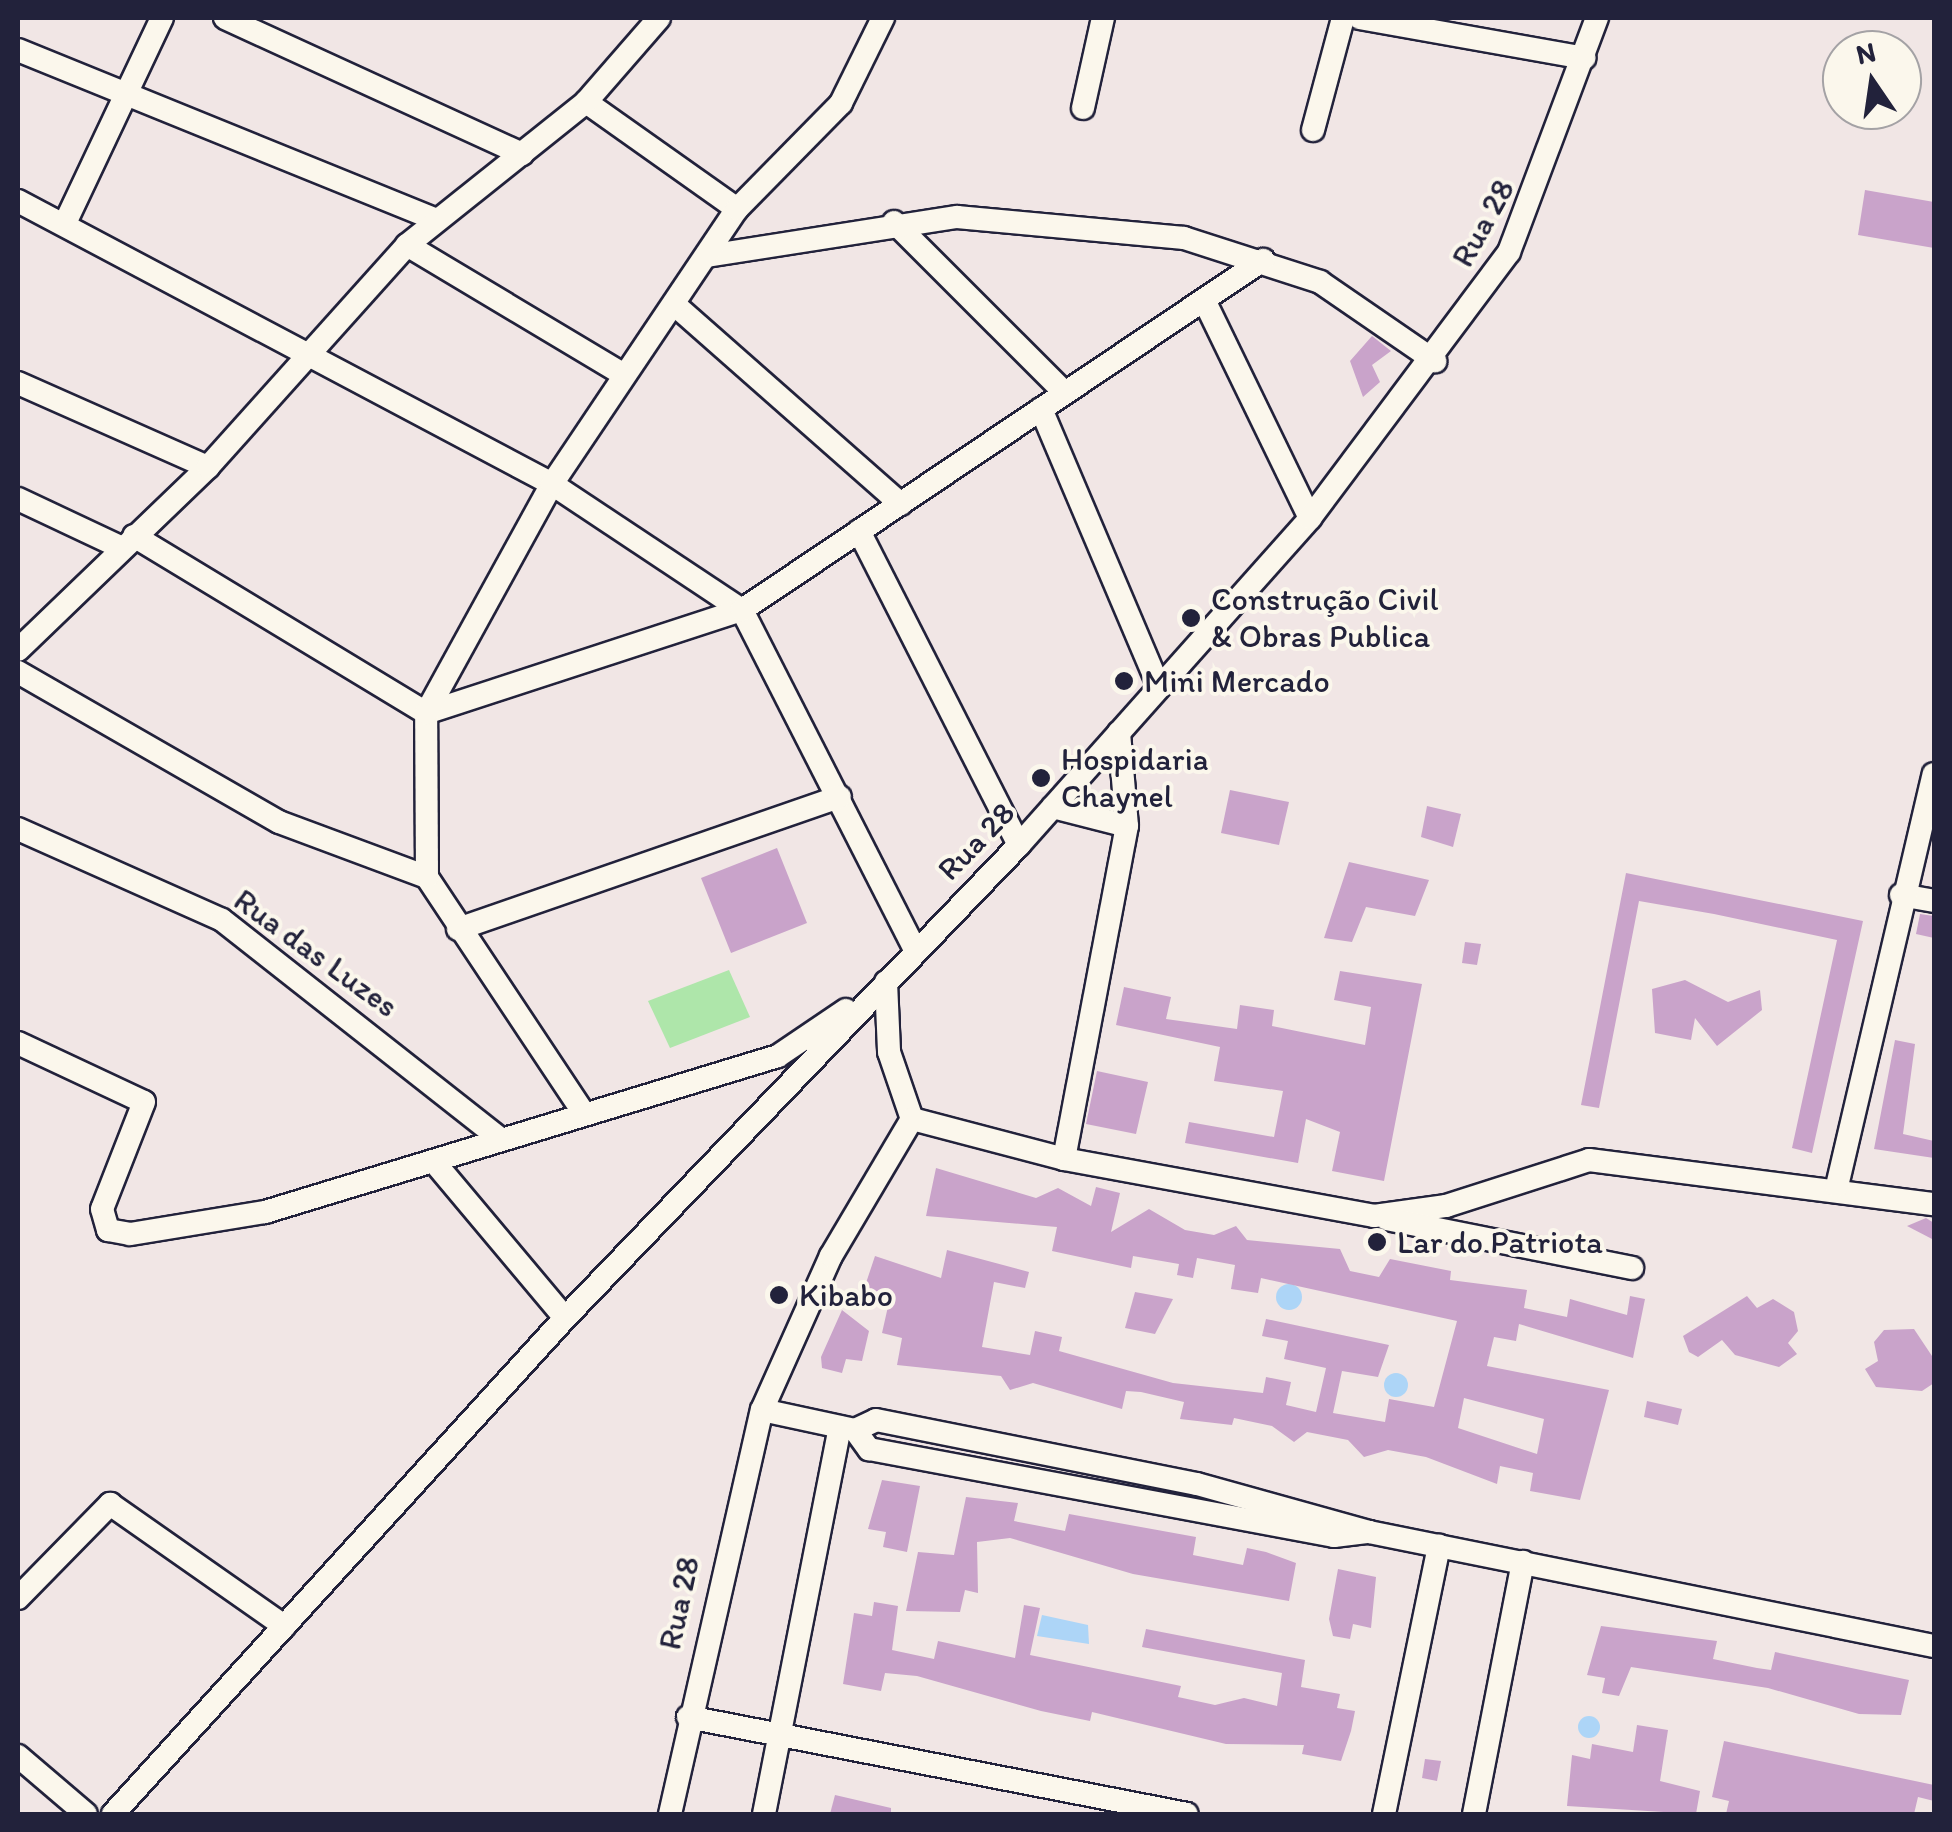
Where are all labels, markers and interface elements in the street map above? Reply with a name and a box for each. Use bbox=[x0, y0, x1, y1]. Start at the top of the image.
north arrow bbox=[1822, 30, 1922, 130]
text: N bbox=[1853, 34, 1879, 71]
street label: Rua 28 bbox=[1443, 172, 1523, 274]
place label: Construção Civil & Obras Publica bbox=[1211, 581, 1438, 656]
marker: Construção Civil & Obras Publica bbox=[1180, 607, 1202, 629]
place label: Mini Mercado bbox=[1144, 662, 1328, 700]
marker: Mini Mercado bbox=[1113, 670, 1135, 692]
place label: Hospidaria Chaynel bbox=[1061, 741, 1208, 816]
marker: Hospidaria Chaynel bbox=[1030, 767, 1052, 789]
street label: Rua 28 bbox=[929, 794, 1023, 888]
street label: Rua das Luzes bbox=[226, 881, 406, 1025]
place label: Lar do Patriota bbox=[1397, 1223, 1602, 1261]
marker: Lar do Patriota bbox=[1366, 1231, 1388, 1253]
place label: Kibabo bbox=[799, 1276, 893, 1314]
marker: Kibabo bbox=[768, 1284, 790, 1306]
street label: Rua 28 bbox=[650, 1553, 708, 1653]

